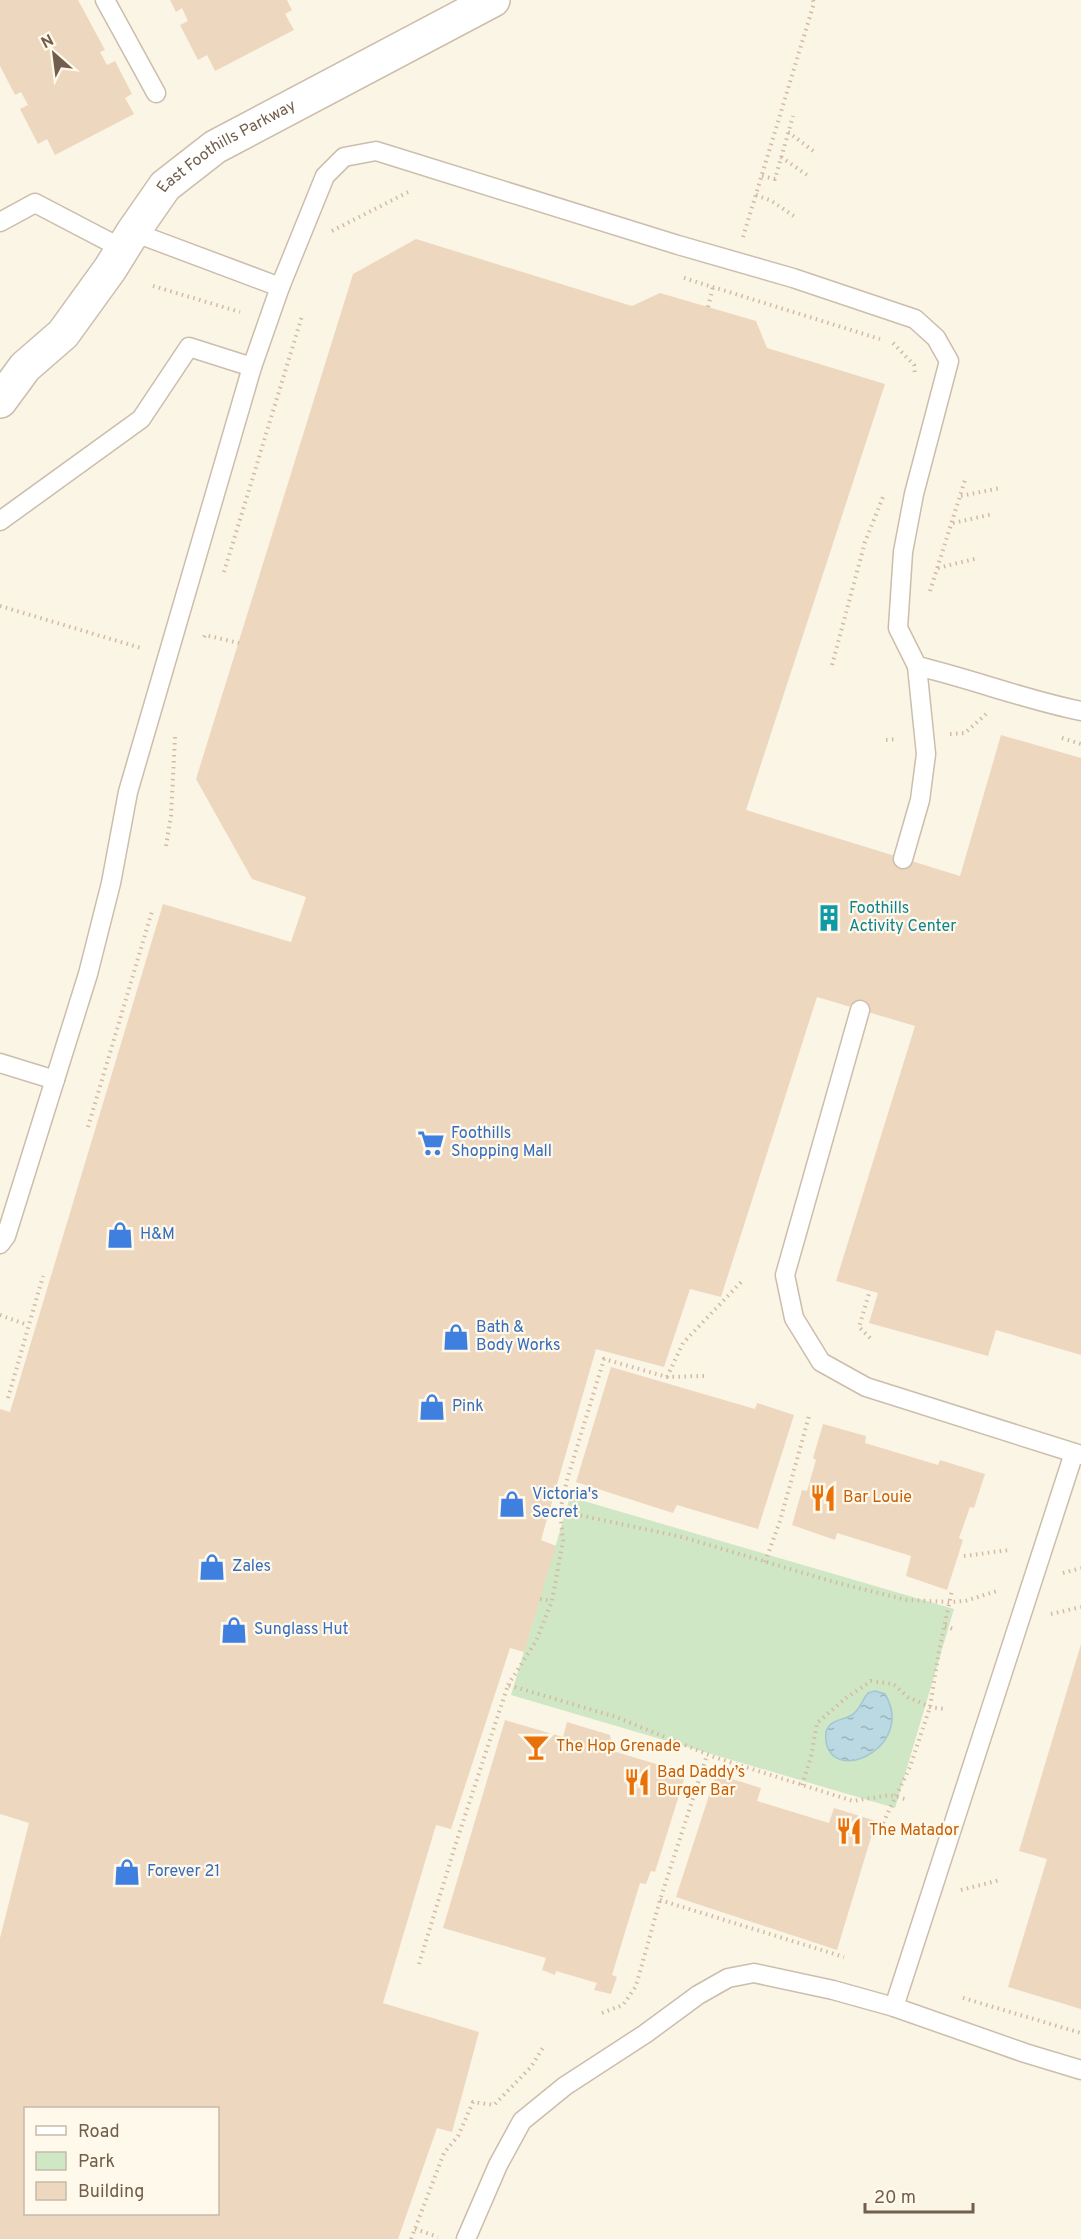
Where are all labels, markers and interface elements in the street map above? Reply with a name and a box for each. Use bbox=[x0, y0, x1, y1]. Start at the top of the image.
north arrow bbox=[24, 24, 84, 84]
text: N bbox=[38, 31, 58, 54]
street label: East Foothills Parkway bbox=[153, 96, 300, 197]
place label: Foothills Activity Center bbox=[849, 899, 956, 937]
building icon: Foothills Activity Center bbox=[814, 903, 844, 933]
place label: Foothills Shopping Mall bbox=[451, 1124, 552, 1162]
supermarket icon: Foothills Shopping Mall bbox=[416, 1128, 446, 1158]
shop icon: H&M bbox=[105, 1220, 135, 1250]
place label: H&M bbox=[140, 1225, 175, 1245]
place label: Bath & Body Works bbox=[476, 1318, 561, 1356]
shop icon: Bath & Body Works bbox=[441, 1322, 471, 1352]
shop icon: Pink bbox=[417, 1392, 447, 1422]
place label: Pink bbox=[452, 1397, 484, 1417]
restaurant icon: Bar Louie bbox=[808, 1483, 838, 1513]
place label: Victoria's Secret bbox=[532, 1485, 599, 1523]
place label: Bar Louie bbox=[843, 1488, 912, 1508]
shop icon: Victoria's Secret bbox=[497, 1489, 527, 1519]
shop icon: Zales bbox=[197, 1552, 227, 1582]
place label: Zales bbox=[232, 1557, 271, 1577]
shop icon: Sunglass Hut bbox=[219, 1615, 249, 1645]
place label: Sunglass Hut bbox=[254, 1620, 349, 1640]
bar icon: The Hop Grenade bbox=[521, 1732, 551, 1762]
place label: The Hop Grenade bbox=[556, 1737, 681, 1757]
place label: Bad Daddy’s Burger Bar bbox=[657, 1763, 745, 1801]
restaurant icon: Bad Daddy’s Burger Bar bbox=[622, 1767, 652, 1797]
restaurant icon: The Matador bbox=[834, 1816, 864, 1846]
place label: The Matador bbox=[869, 1821, 959, 1841]
shop icon: Forever 21 bbox=[112, 1857, 142, 1887]
place label: Forever 21 bbox=[147, 1862, 220, 1882]
legend bbox=[24, 2107, 219, 2215]
text: Road bbox=[78, 2121, 120, 2144]
text: Park bbox=[78, 2151, 115, 2174]
scale bar bbox=[865, 2176, 973, 2214]
text: Building bbox=[78, 2181, 144, 2204]
text: 20 m bbox=[874, 2187, 916, 2210]

